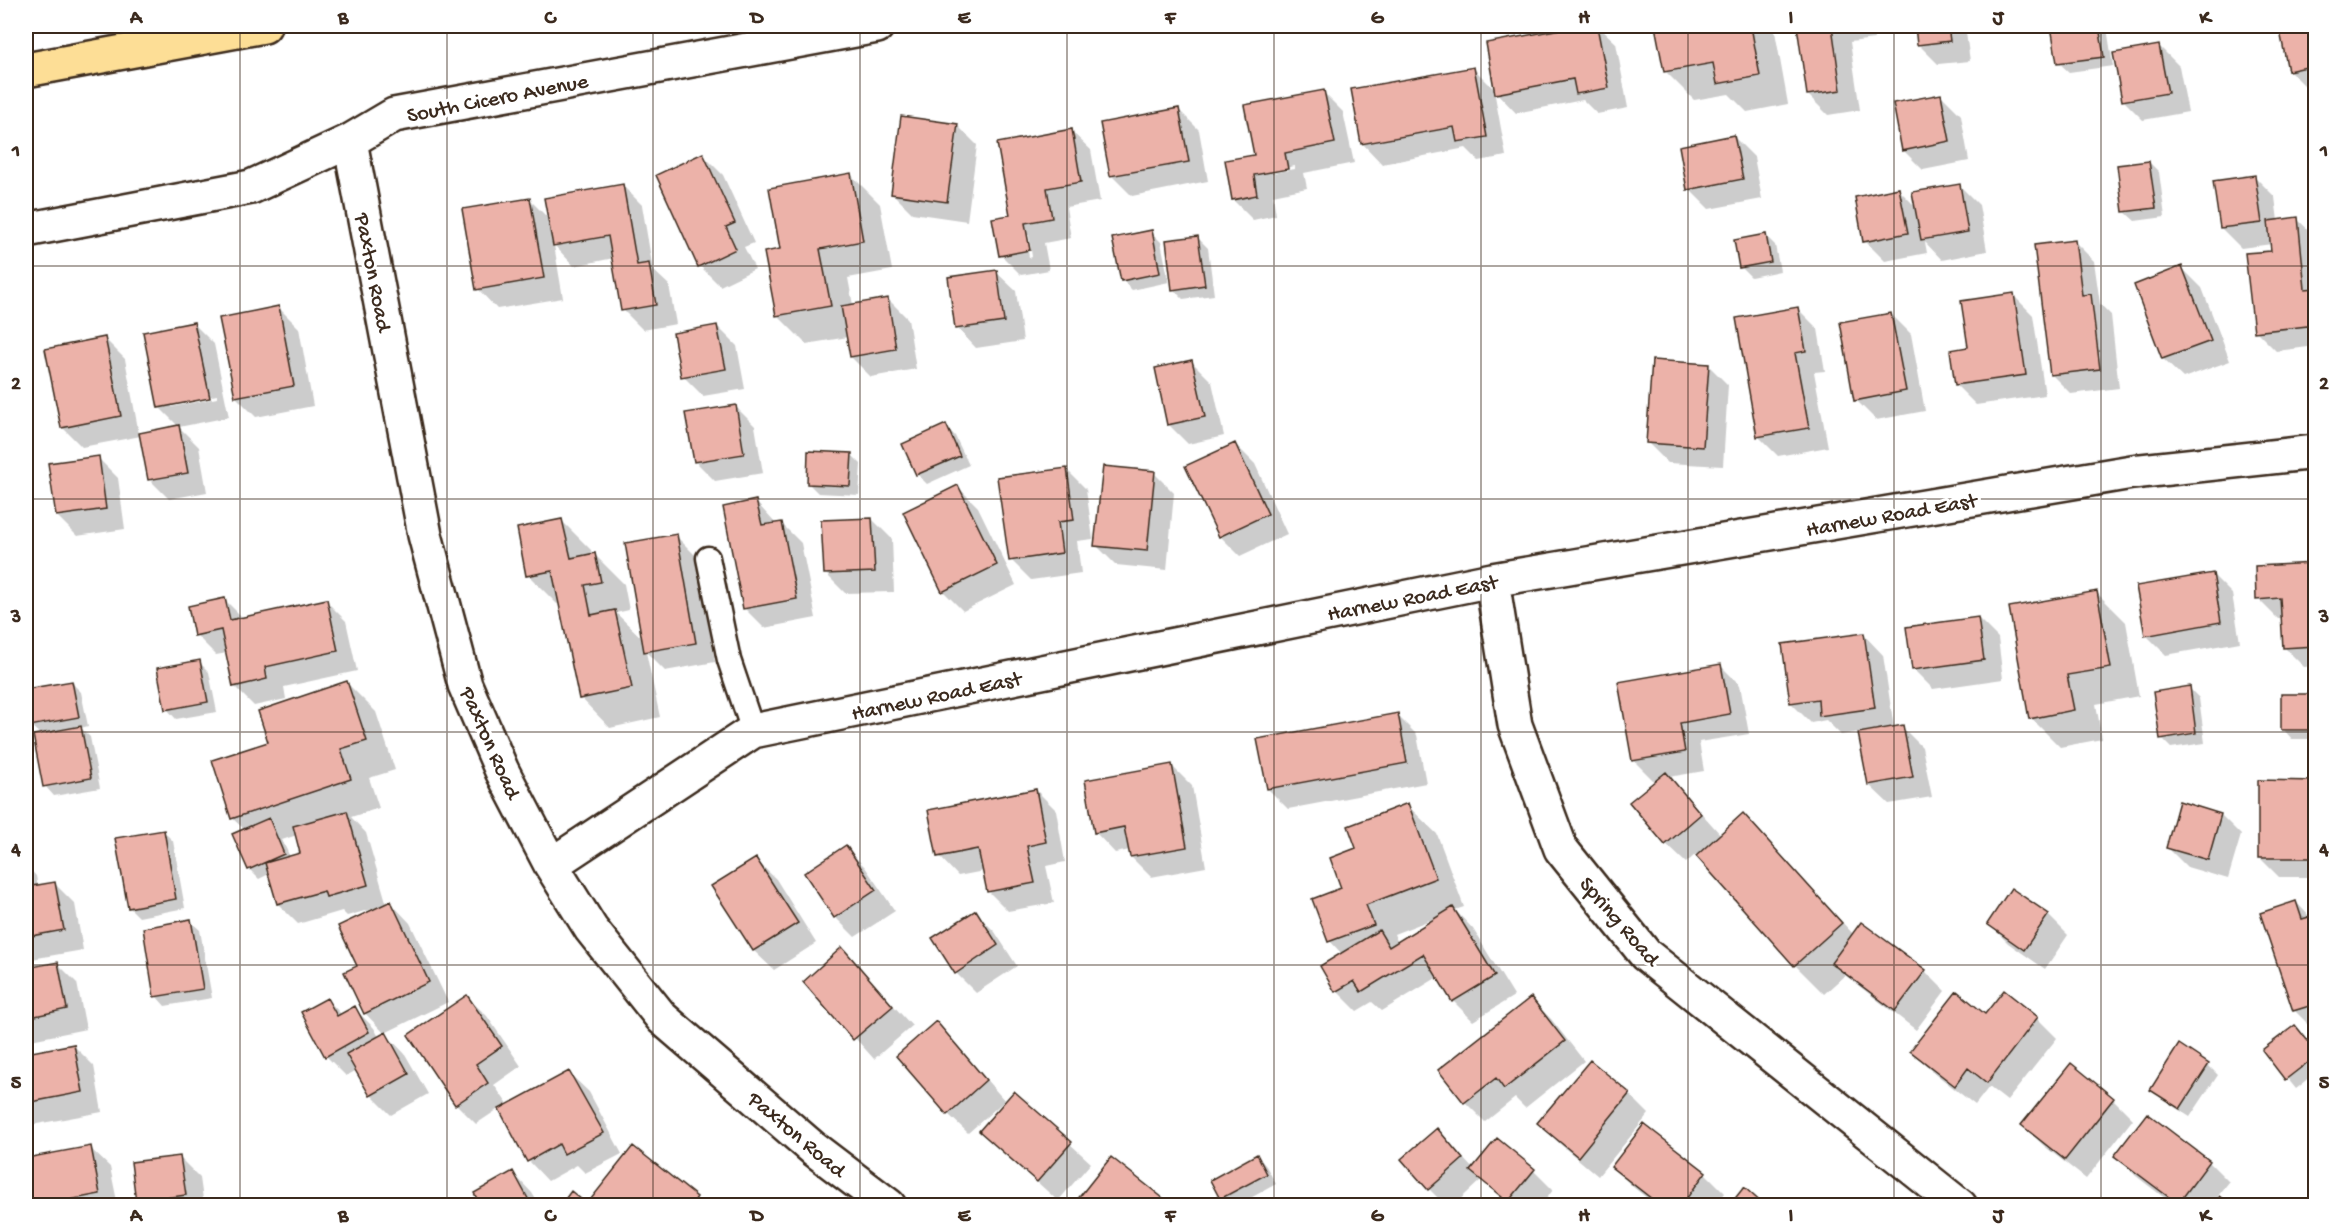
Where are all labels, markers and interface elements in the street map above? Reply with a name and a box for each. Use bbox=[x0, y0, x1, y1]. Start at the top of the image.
text: A bbox=[129, 8, 144, 31]
text: B bbox=[337, 8, 349, 31]
text: C bbox=[544, 8, 558, 31]
text: D bbox=[748, 8, 764, 31]
text: E bbox=[958, 8, 972, 31]
text: F bbox=[1164, 8, 1177, 31]
text: G bbox=[1371, 8, 1385, 31]
text: H bbox=[1578, 8, 1590, 31]
text: I bbox=[1789, 8, 1794, 31]
text: J bbox=[1992, 8, 2005, 31]
text: K bbox=[2198, 8, 2213, 31]
street label: South Cicero Avenue bbox=[405, 69, 591, 130]
text: 1 bbox=[11, 141, 20, 164]
text: 1 bbox=[2319, 141, 2328, 164]
street label: Paxton Road bbox=[347, 210, 396, 336]
text: 2 bbox=[11, 374, 21, 397]
text: 2 bbox=[2319, 374, 2329, 397]
street label: Harnew Road East bbox=[1804, 489, 1981, 545]
street label: Harnew Road East bbox=[1325, 570, 1502, 629]
text: 3 bbox=[10, 607, 21, 630]
text: 3 bbox=[2318, 607, 2329, 630]
street label: Harnew Road East bbox=[850, 667, 1026, 729]
street label: Paxton Road bbox=[452, 683, 525, 806]
text: 4 bbox=[10, 840, 21, 863]
text: 4 bbox=[2318, 840, 2329, 863]
street label: Spring Road bbox=[1572, 873, 1665, 974]
text: 5 bbox=[11, 1073, 22, 1096]
text: 5 bbox=[2319, 1073, 2330, 1096]
street label: Paxton Road bbox=[740, 1087, 851, 1186]
text: A bbox=[129, 1206, 144, 1229]
text: B bbox=[337, 1206, 349, 1229]
text: C bbox=[544, 1206, 558, 1229]
text: D bbox=[748, 1206, 764, 1229]
text: E bbox=[958, 1206, 972, 1229]
text: F bbox=[1164, 1206, 1177, 1229]
text: G bbox=[1371, 1206, 1385, 1229]
text: H bbox=[1578, 1206, 1590, 1229]
text: I bbox=[1789, 1206, 1794, 1229]
text: J bbox=[1992, 1206, 2005, 1229]
text: K bbox=[2198, 1206, 2213, 1229]

